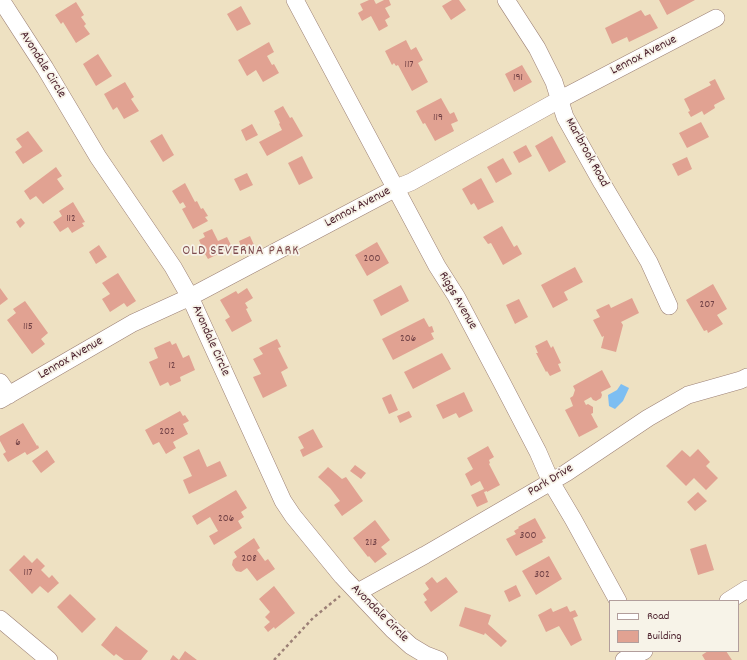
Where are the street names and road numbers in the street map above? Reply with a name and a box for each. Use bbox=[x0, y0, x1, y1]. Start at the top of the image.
street label: Avondale Circle bbox=[15, 29, 69, 101]
street label: Lennox Avenue bbox=[608, 33, 680, 79]
street label: Marlbrook Road bbox=[561, 116, 611, 190]
street label: Lennox Avenue bbox=[322, 184, 394, 232]
street label: Riggs Avenue bbox=[434, 269, 480, 333]
street label: Avondale Circle bbox=[187, 303, 233, 379]
street label: Lennox Avenue bbox=[36, 334, 106, 384]
street label: Park Drive bbox=[525, 461, 577, 501]
street label: Avondale Circle bbox=[347, 582, 411, 646]

